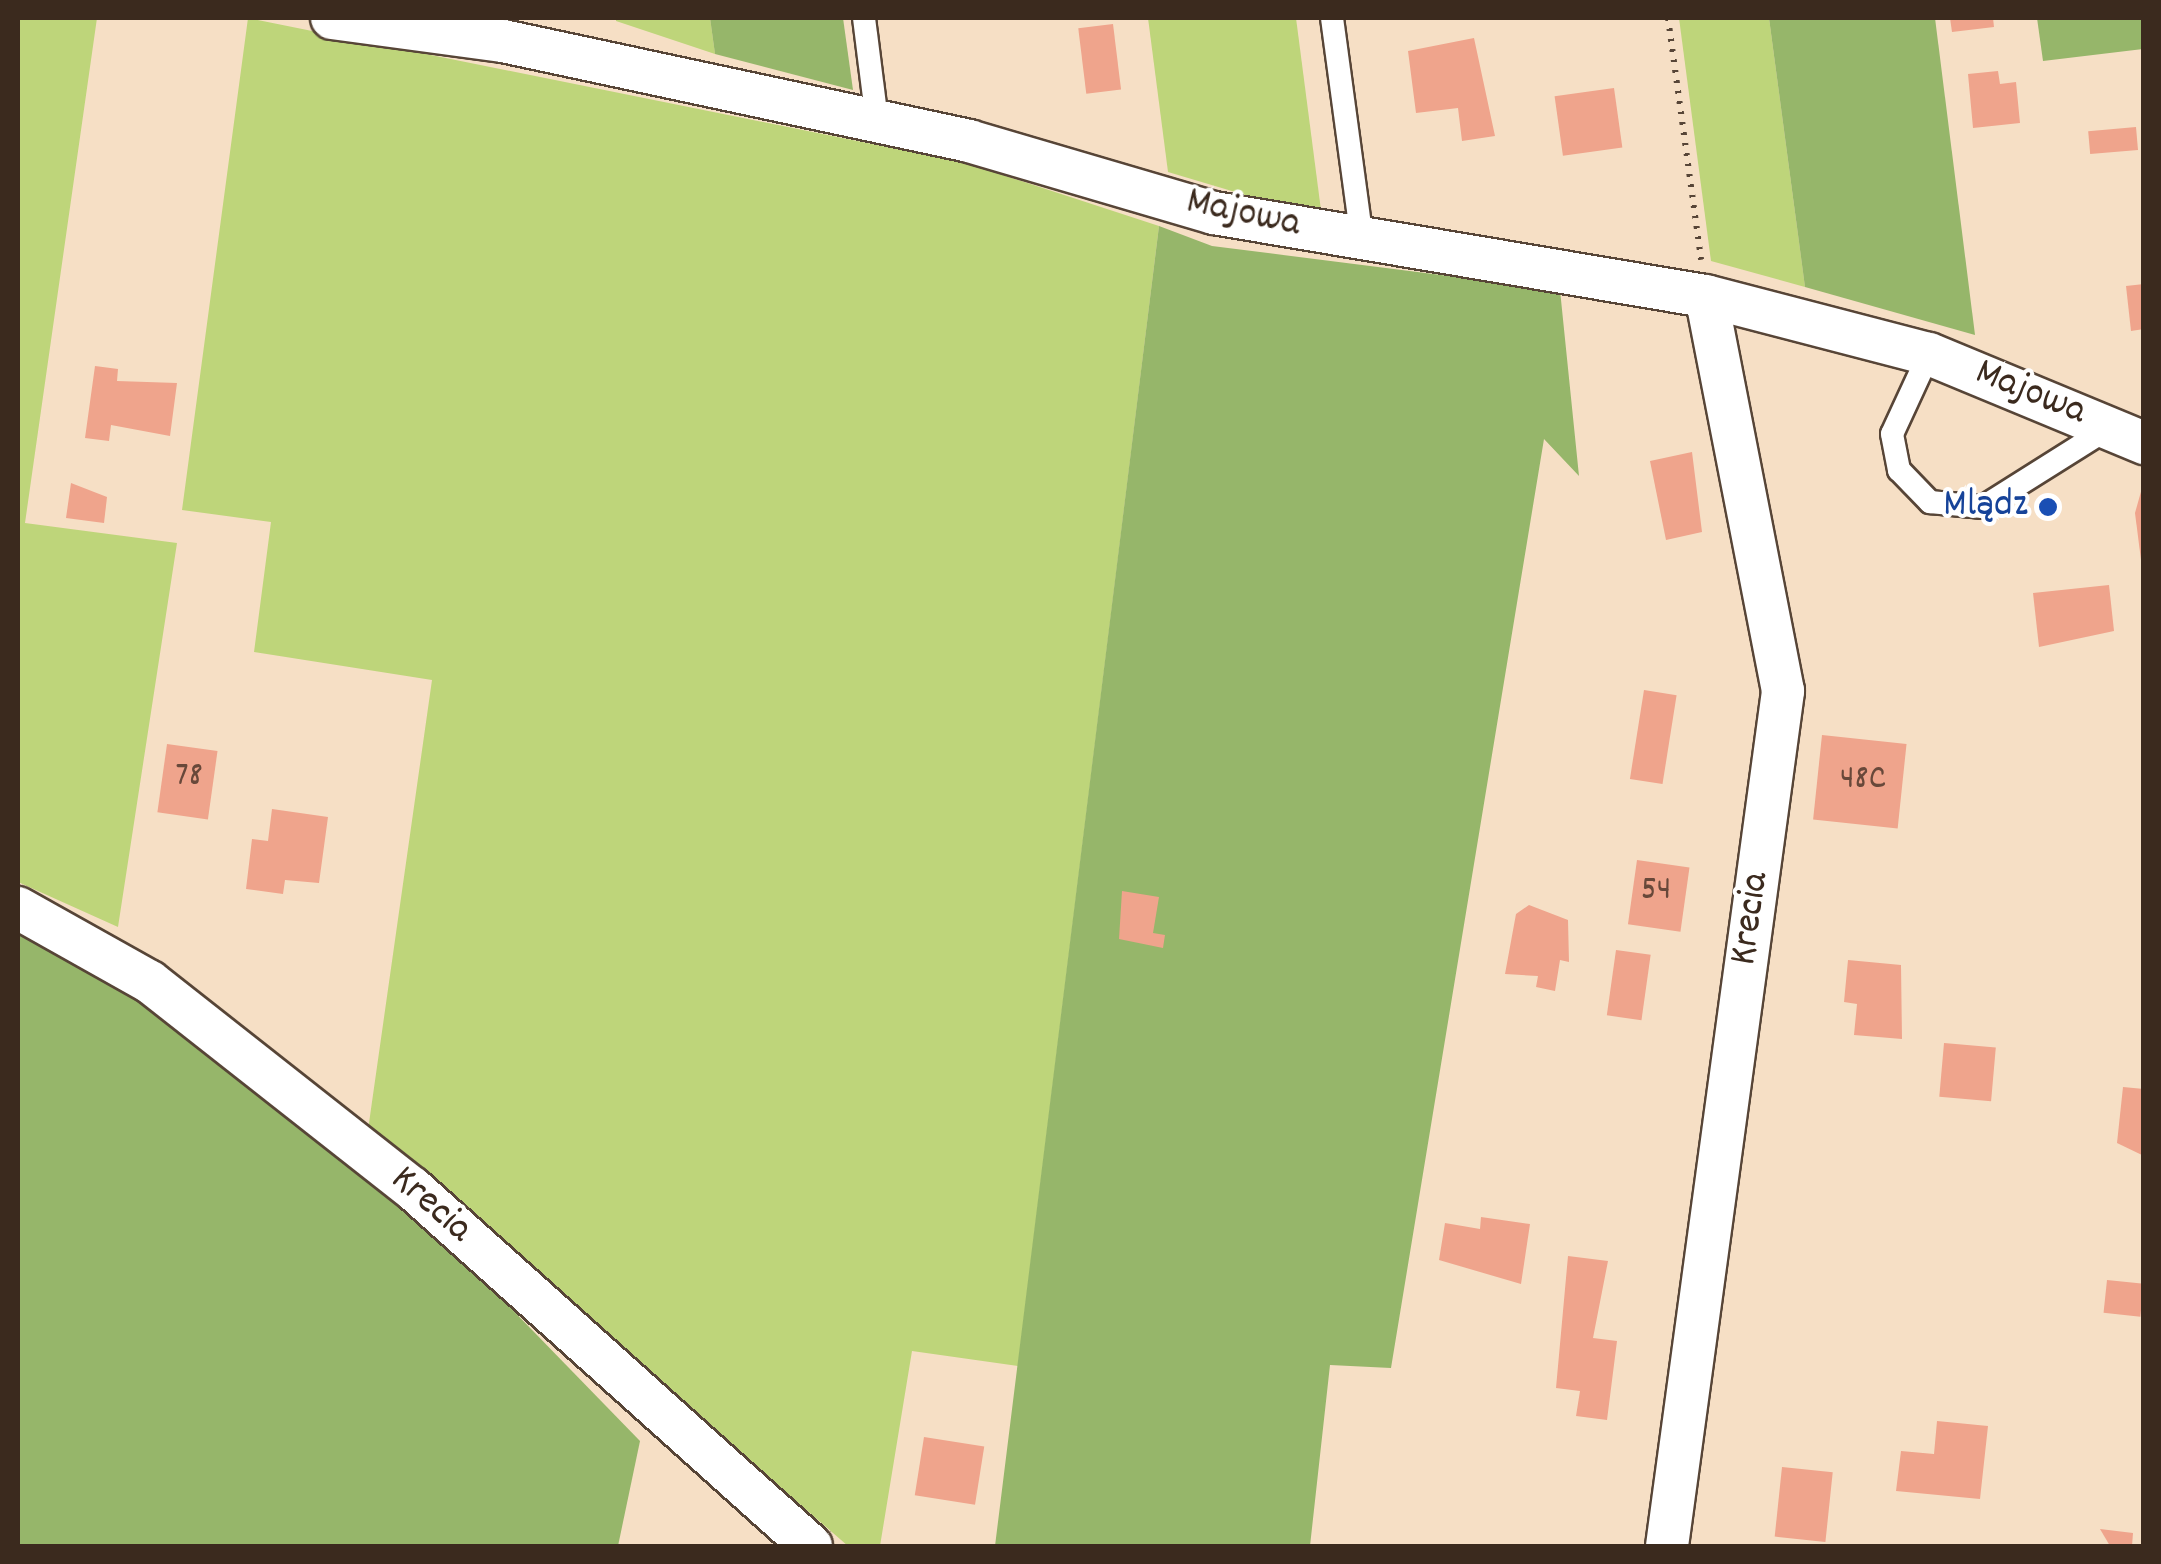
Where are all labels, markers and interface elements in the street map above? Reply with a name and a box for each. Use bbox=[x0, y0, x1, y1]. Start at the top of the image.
street label: Majowa bbox=[1182, 180, 1304, 250]
street label: Majowa bbox=[1968, 350, 2092, 438]
place label: Mlądz bbox=[1943, 483, 2028, 531]
marker: Mlądz bbox=[2037, 496, 2059, 518]
house number: 78 bbox=[175, 756, 203, 798]
house number: 48C bbox=[1840, 759, 1886, 801]
house number: 54 bbox=[1641, 870, 1671, 912]
street label: Krecia bbox=[1722, 870, 1782, 968]
street label: Krecia bbox=[379, 1157, 481, 1255]

